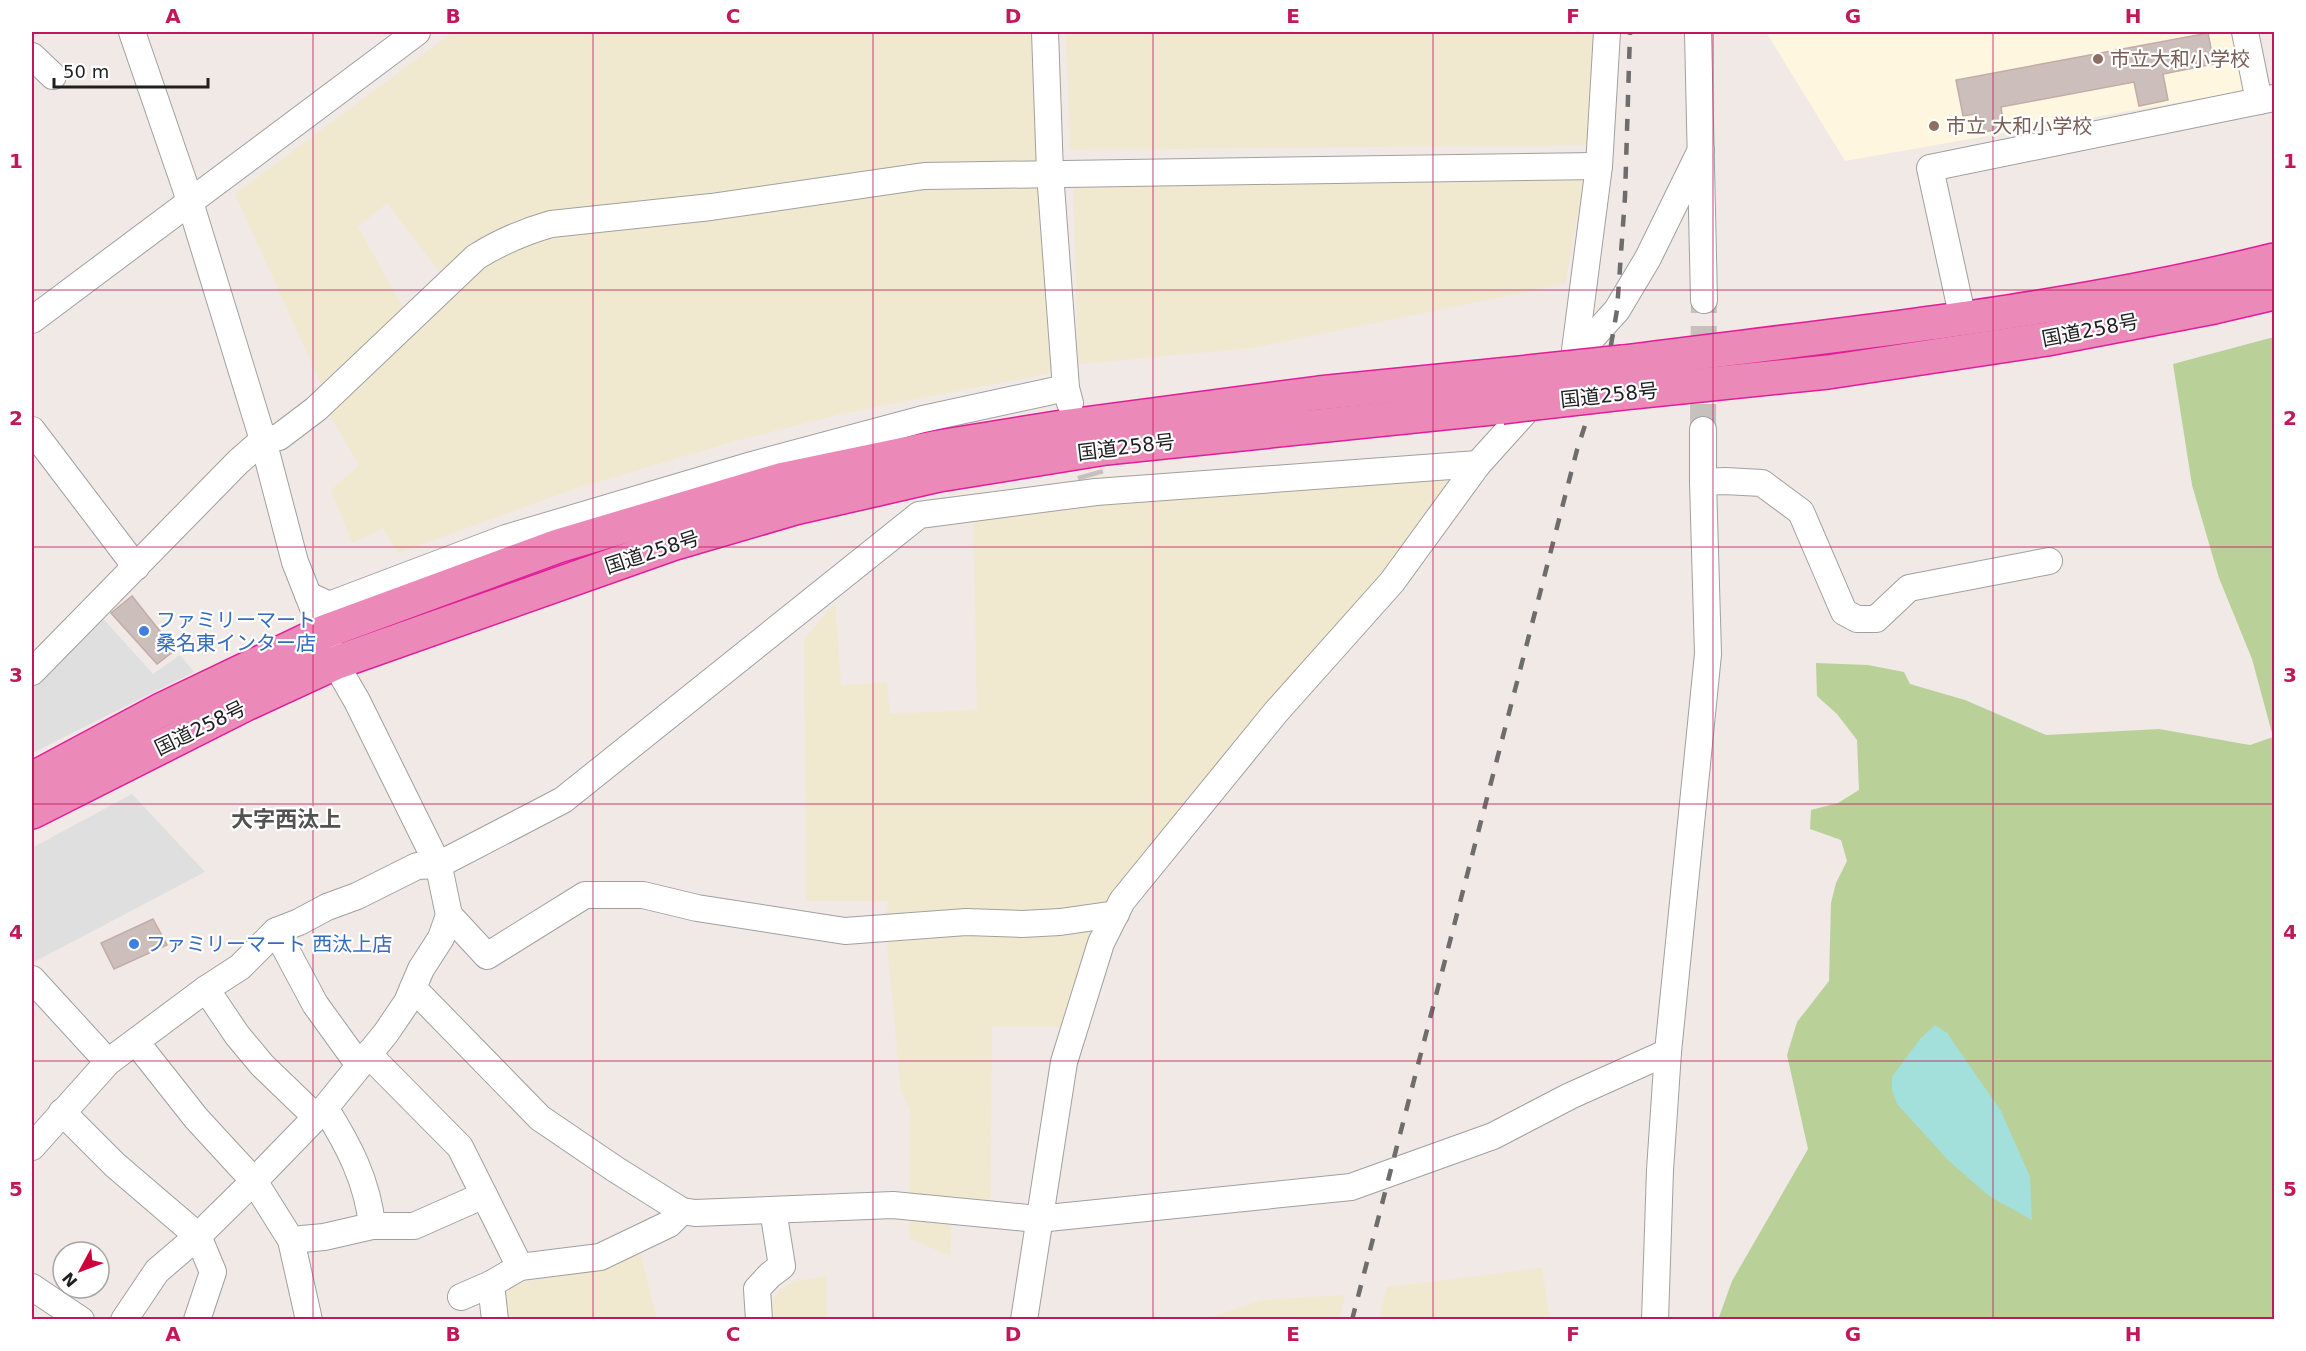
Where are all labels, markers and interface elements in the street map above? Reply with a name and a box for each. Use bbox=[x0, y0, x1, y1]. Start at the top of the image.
text: A bbox=[165, 4, 181, 28]
text: B bbox=[445, 4, 461, 28]
text: C bbox=[726, 4, 740, 28]
text: D bbox=[1005, 4, 1021, 28]
text: E bbox=[1286, 4, 1300, 28]
text: F bbox=[1566, 4, 1580, 28]
text: G bbox=[1845, 4, 1861, 28]
text: H bbox=[2125, 4, 2141, 28]
place label: 市立大和小学校 bbox=[2110, 47, 2250, 71]
scale bar bbox=[54, 51, 208, 89]
marker: 市立大和小学校 bbox=[2091, 52, 2105, 66]
text: 50 m bbox=[63, 61, 109, 82]
place label: 市立 大和小学校 bbox=[1946, 114, 2092, 138]
marker: 市立 大和小学校 bbox=[1927, 119, 1941, 133]
text: 1 bbox=[9, 149, 23, 173]
text: 1 bbox=[2283, 149, 2297, 173]
street label: 国道258号 bbox=[2040, 309, 2140, 351]
street label: 国道258号 bbox=[1559, 378, 1659, 412]
text: 2 bbox=[9, 406, 23, 430]
text: 2 bbox=[2283, 406, 2297, 430]
street label: 国道258号 bbox=[1076, 429, 1176, 465]
street label: 国道258号 bbox=[602, 525, 702, 579]
place label: ファミリーマート 桑名東インター店 bbox=[156, 608, 316, 655]
marker: ファミリーマート 桑名東インター店 bbox=[137, 624, 151, 638]
text: 3 bbox=[9, 663, 23, 687]
text: 3 bbox=[2283, 663, 2297, 687]
street label: 国道258号 bbox=[151, 696, 249, 760]
district label: 大字西汰上 bbox=[231, 807, 341, 832]
text: 4 bbox=[9, 920, 23, 944]
text: 4 bbox=[2283, 920, 2297, 944]
place label: ファミリーマート 西汰上店 bbox=[146, 932, 392, 956]
marker: ファミリーマート 西汰上店 bbox=[127, 937, 141, 951]
text: 5 bbox=[9, 1177, 23, 1201]
text: 5 bbox=[2283, 1177, 2297, 1201]
north arrow bbox=[51, 1240, 111, 1300]
text: N bbox=[58, 1268, 82, 1291]
text: A bbox=[165, 1322, 181, 1346]
text: B bbox=[445, 1322, 461, 1346]
text: C bbox=[726, 1322, 740, 1346]
text: D bbox=[1005, 1322, 1021, 1346]
text: E bbox=[1286, 1322, 1300, 1346]
text: F bbox=[1566, 1322, 1580, 1346]
text: G bbox=[1845, 1322, 1861, 1346]
text: H bbox=[2125, 1322, 2141, 1346]

